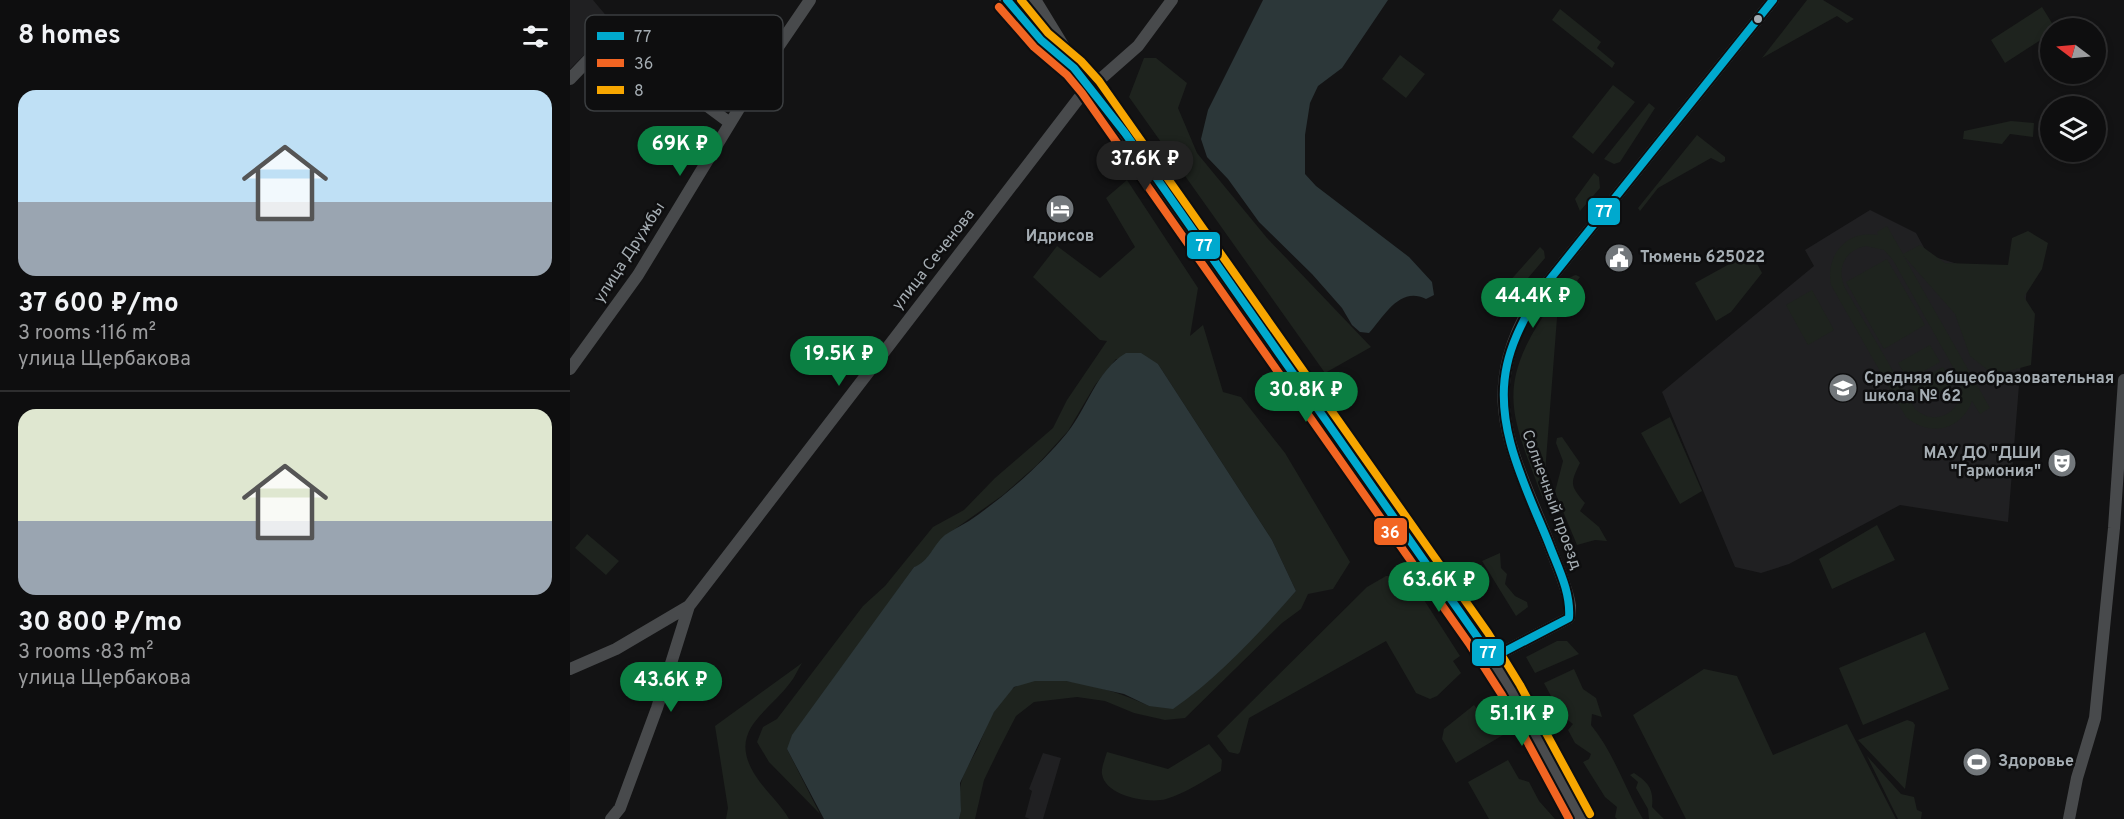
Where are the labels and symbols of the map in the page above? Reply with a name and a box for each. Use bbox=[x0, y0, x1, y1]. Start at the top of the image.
unlabelled marker bbox=[1752, 13, 1764, 25]
legend bbox=[585, 15, 783, 111]
north arrow bbox=[2040, 18, 2106, 84]
text: 77 bbox=[634, 28, 651, 48]
text: 36 bbox=[634, 55, 653, 75]
text: 8 bbox=[634, 82, 644, 102]
pin: 69K ₽ bbox=[638, 126, 722, 177]
pin: 37.6K ₽ bbox=[1090, 141, 1200, 192]
hotel icon: Идрисов bbox=[1044, 193, 1076, 225]
line badge: 77 bbox=[1587, 197, 1621, 226]
street label: улица Дружбы bbox=[590, 199, 670, 307]
text: 77 bbox=[1595, 203, 1613, 223]
street label: улица Сеченова bbox=[888, 205, 980, 315]
place label: Идрисов bbox=[1026, 227, 1094, 247]
line badge: 77 bbox=[1186, 231, 1221, 260]
text: 77 bbox=[1195, 237, 1213, 257]
public building icon: Тюмень 625022 bbox=[1603, 242, 1635, 274]
place label: Тюмень 625022 bbox=[1640, 248, 1765, 268]
pin: 44.4K ₽ bbox=[1478, 278, 1588, 329]
pin: 19.5K ₽ bbox=[784, 336, 894, 387]
place label: Средняя общеобразовательная школа № 62 bbox=[1864, 369, 2114, 407]
pin: 30.8K ₽ bbox=[1251, 372, 1361, 423]
school or university icon: Средняя общеобразовательная школа № 62 bbox=[1827, 372, 1859, 404]
street label: Солнечный проезд bbox=[1516, 427, 1586, 573]
place label: МАУ ДО "ДШИ "Гармония" bbox=[1923, 444, 2041, 482]
theatre icon: МАУ ДО "ДШИ "Гармония" bbox=[2046, 447, 2078, 479]
line badge: 36 bbox=[1373, 517, 1408, 546]
text: 36 bbox=[1380, 524, 1400, 544]
pin: 63.6K ₽ bbox=[1384, 562, 1494, 613]
line badge: 77 bbox=[1471, 638, 1505, 667]
text: 77 bbox=[1479, 644, 1497, 664]
pin: 43.6K ₽ bbox=[616, 662, 726, 713]
pin: 51.1K ₽ bbox=[1467, 696, 1577, 747]
sports icon: Здоровье bbox=[1961, 746, 1993, 778]
place label: Здоровье bbox=[1998, 752, 2074, 772]

